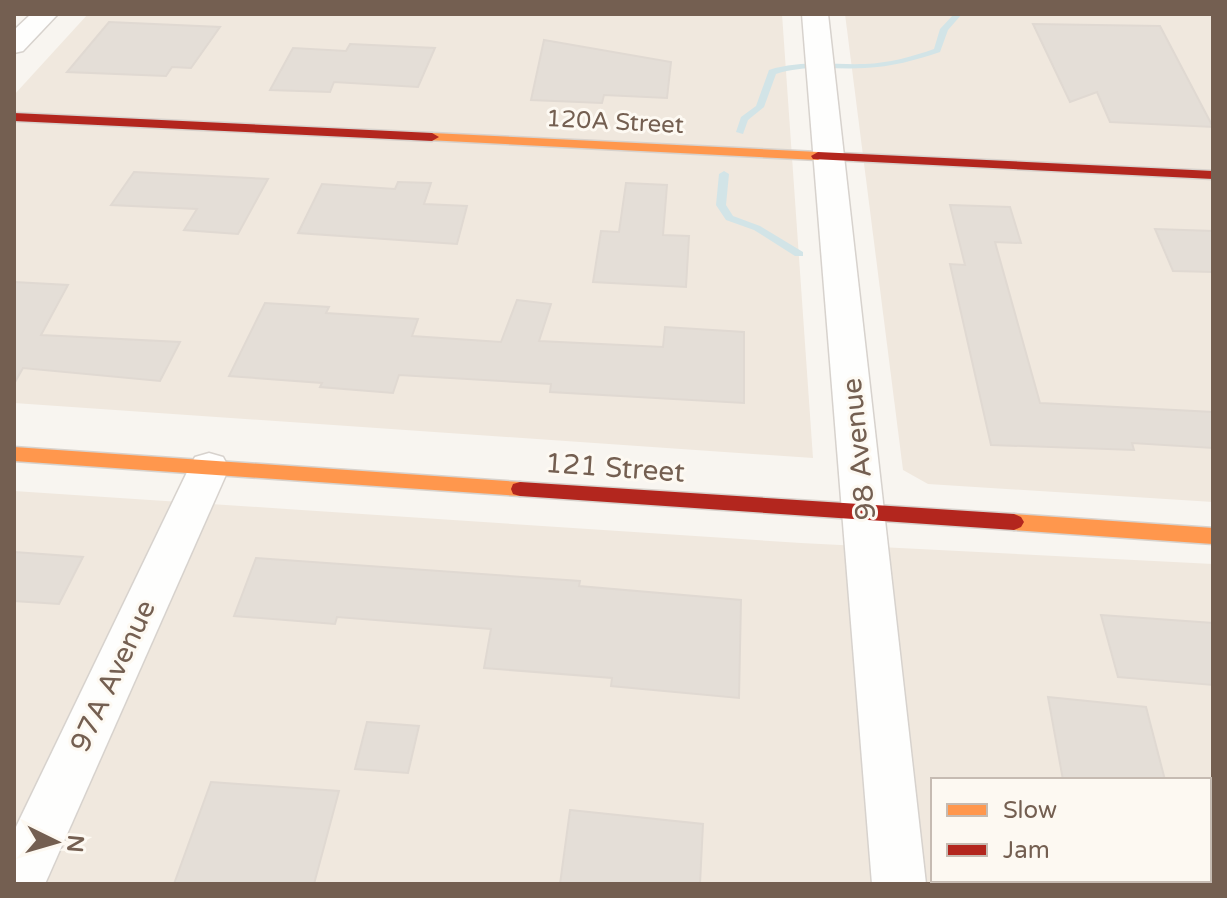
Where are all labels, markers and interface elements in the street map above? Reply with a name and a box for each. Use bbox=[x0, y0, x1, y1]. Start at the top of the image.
street label: 120A Street bbox=[545, 104, 685, 140]
street label: 98 Avenue bbox=[835, 376, 883, 522]
street label: 121 Street bbox=[544, 446, 686, 490]
street label: 97A Avenue bbox=[63, 595, 163, 757]
legend bbox=[931, 778, 1211, 882]
text: Slow bbox=[1003, 796, 1057, 825]
north arrow bbox=[16, 802, 96, 882]
text: N bbox=[61, 834, 89, 854]
text: Jam bbox=[1003, 836, 1050, 865]

